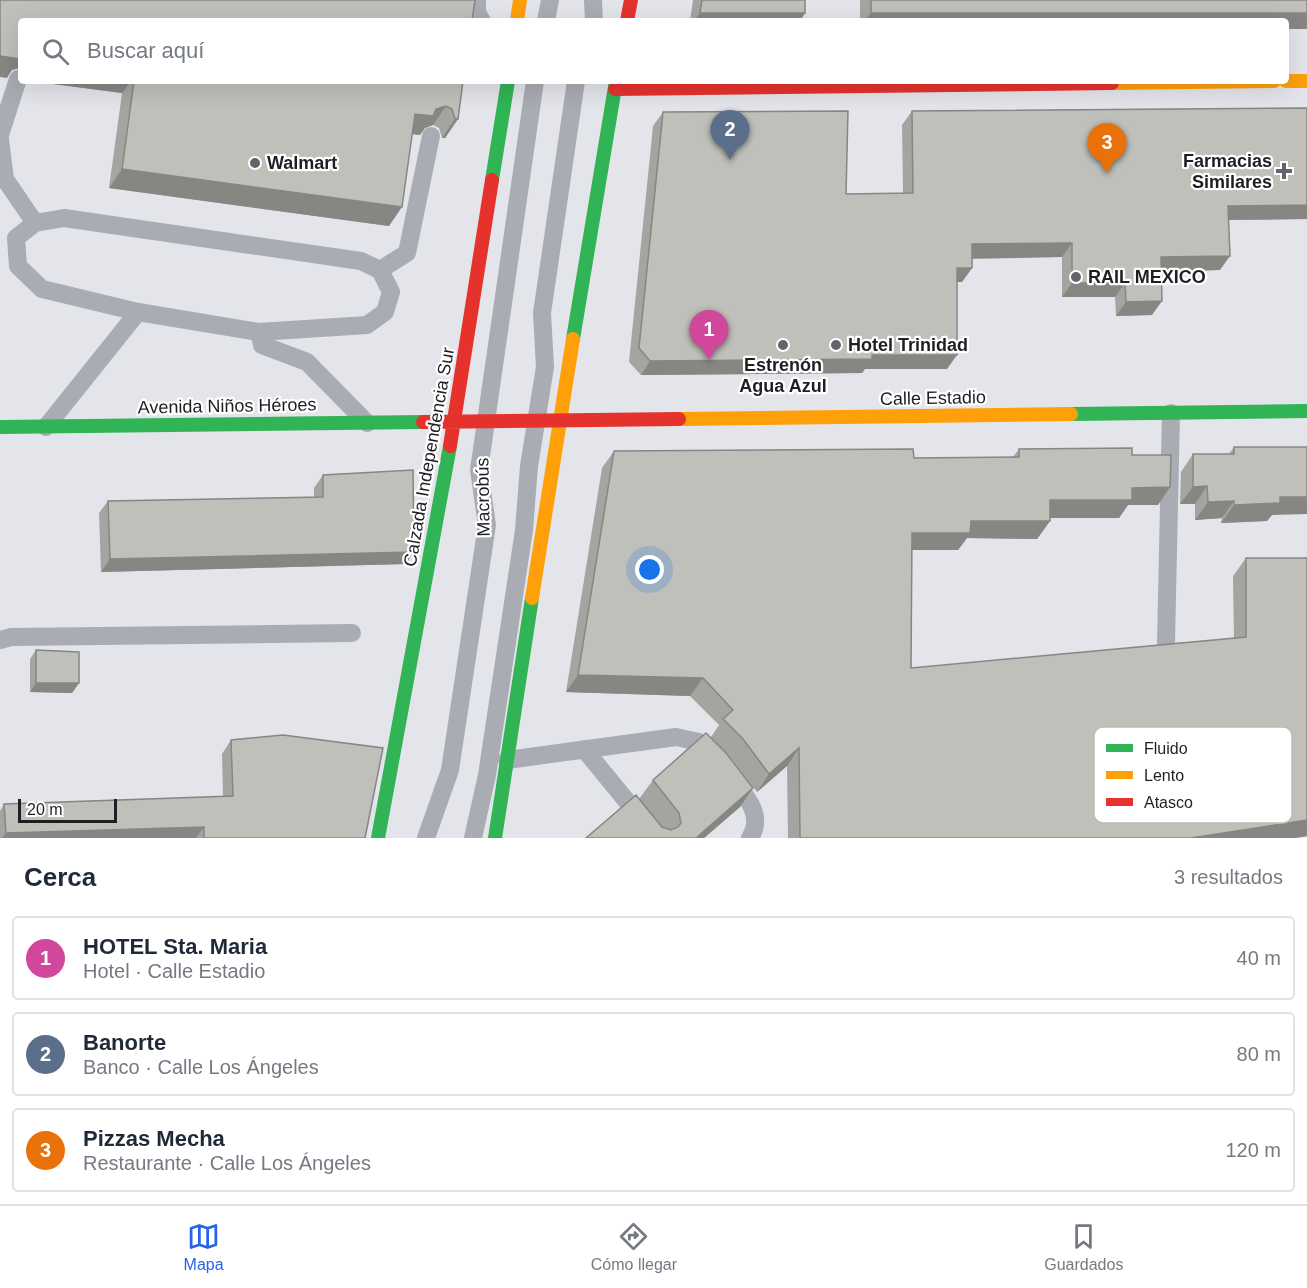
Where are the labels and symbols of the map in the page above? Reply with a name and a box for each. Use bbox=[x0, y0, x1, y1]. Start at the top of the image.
pin: 2 bbox=[710, 110, 750, 160]
pin: 3 bbox=[1088, 124, 1126, 173]
place label: Farmacias Similares bbox=[1183, 151, 1272, 192]
place label: Walmart bbox=[267, 153, 337, 173]
marker: Walmart bbox=[248, 156, 262, 170]
marker: Farmacias Similares bbox=[1277, 164, 1291, 178]
place label: RAIL MEXICO bbox=[1088, 267, 1206, 287]
marker: RAIL MEXICO bbox=[1069, 270, 1083, 284]
pin: 1 bbox=[690, 310, 728, 360]
place label: Hotel Trinidad bbox=[848, 335, 968, 355]
marker: Estrenón Agua Azul bbox=[776, 338, 790, 352]
marker: Hotel Trinidad bbox=[829, 338, 843, 352]
street label: Calzada Independencia Sur bbox=[400, 346, 458, 568]
place label: Estrenón Agua Azul bbox=[739, 355, 827, 396]
street label: Calle Estadio bbox=[880, 387, 986, 409]
street label: Avenida Niños Héroes bbox=[137, 394, 317, 418]
street label: Macrobús bbox=[472, 457, 494, 537]
your location bbox=[635, 555, 664, 584]
legend bbox=[1094, 727, 1292, 823]
text: Fluido bbox=[1144, 740, 1188, 757]
text: Lento bbox=[1144, 767, 1184, 784]
text: Atasco bbox=[1144, 794, 1193, 811]
scale bar bbox=[18, 796, 117, 824]

